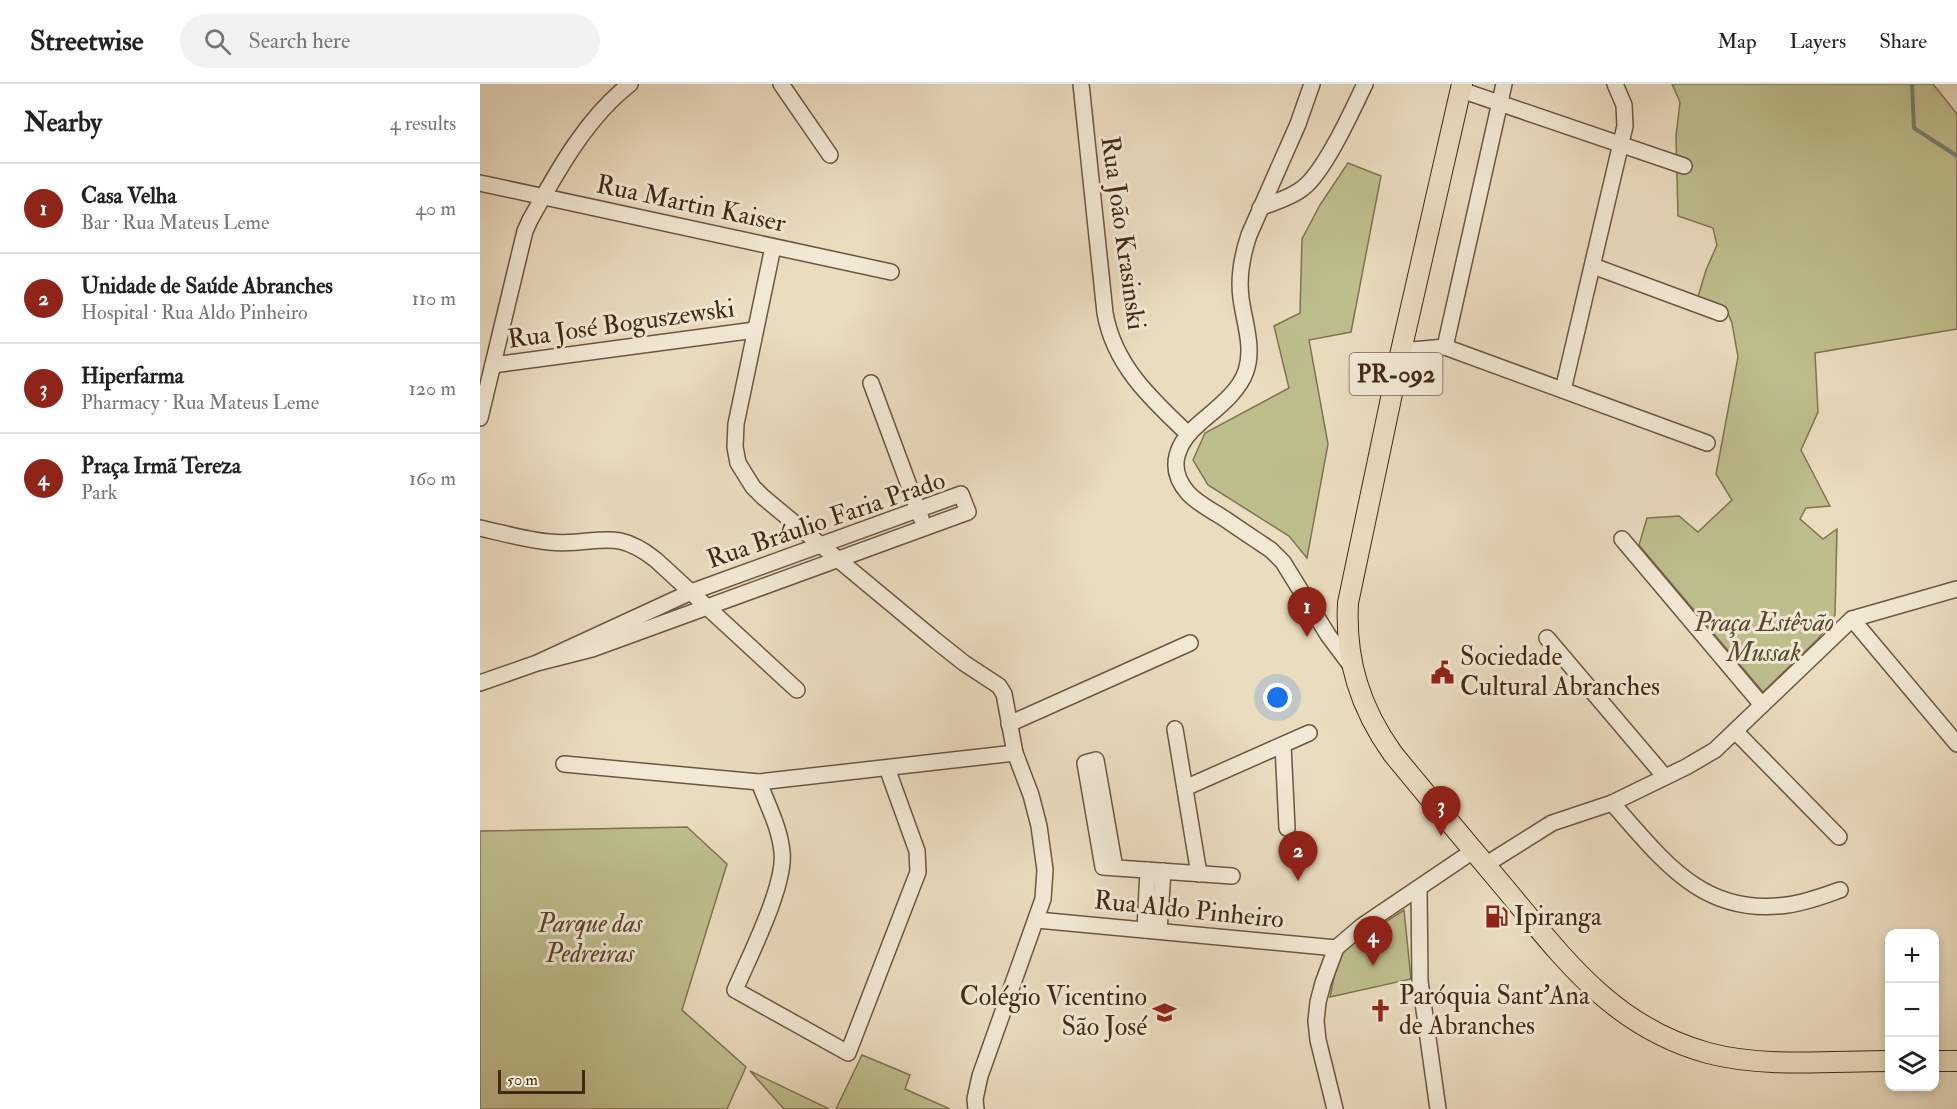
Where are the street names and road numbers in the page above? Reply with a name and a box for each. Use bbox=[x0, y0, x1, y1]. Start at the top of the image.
street label: Rua João Krasinski bbox=[1094, 134, 1152, 332]
street label: Rua Martin Kaiser bbox=[593, 168, 789, 240]
street label: Rua José Boguszewski bbox=[506, 292, 736, 356]
road number: PR-092 bbox=[1350, 353, 1442, 395]
street label: Rua Bráulio Faria Prado bbox=[703, 464, 949, 576]
street label: Rua Aldo Pinheiro bbox=[1092, 884, 1286, 936]

